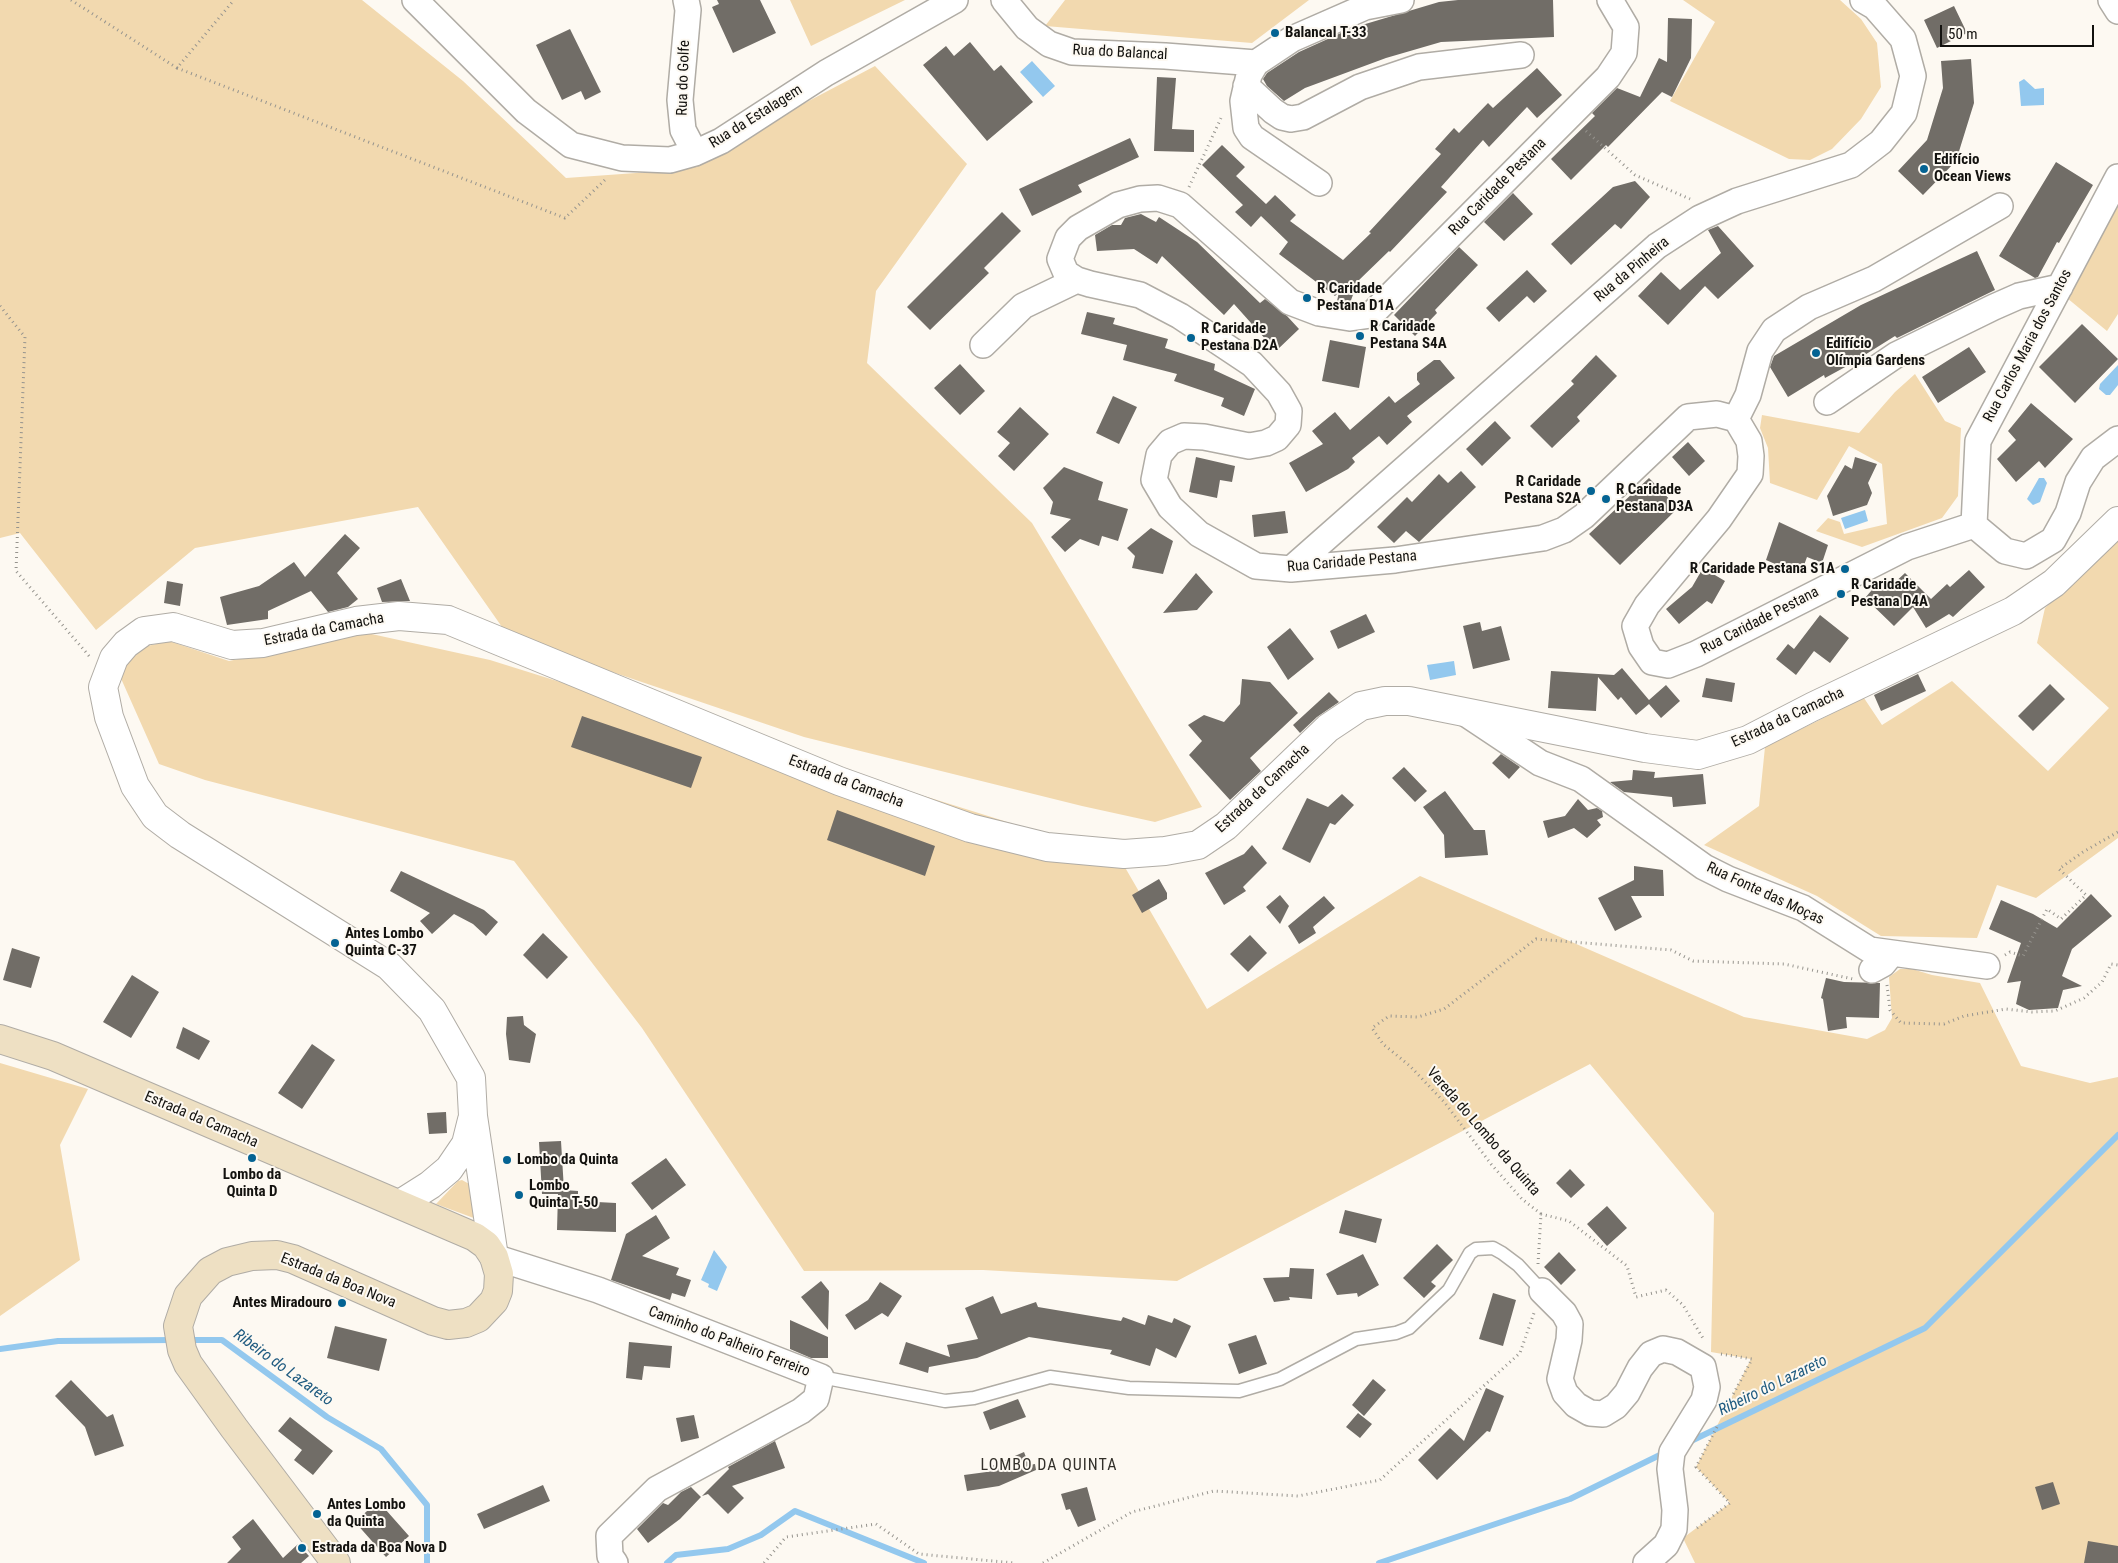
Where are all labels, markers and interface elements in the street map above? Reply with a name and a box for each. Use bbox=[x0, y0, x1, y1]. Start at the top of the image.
scale bar bbox=[1943, 15, 2097, 47]
place label: Balancal T-33 bbox=[1285, 24, 1367, 42]
text: 50 m bbox=[1948, 25, 1978, 43]
marker: Balancal T-33 bbox=[1269, 27, 1281, 39]
street label: Rua do Golfe bbox=[674, 40, 694, 116]
street label: Rua do Balancal bbox=[1072, 42, 1168, 64]
street label: Rua da Estalagem bbox=[706, 81, 806, 153]
street label: Rua Caridade Pestana bbox=[1446, 135, 1550, 239]
place label: Edifício Ocean Views bbox=[1934, 151, 2011, 186]
marker: Edifício Ocean Views bbox=[1918, 163, 1930, 175]
street label: Rua da Pinheira bbox=[1591, 234, 1673, 306]
street label: Rua Carlos Maria dos Santos bbox=[1980, 266, 2076, 426]
place label: R Caridade Pestana D1A bbox=[1317, 280, 1394, 315]
marker: R Caridade Pestana D1A bbox=[1301, 292, 1313, 304]
place label: R Caridade Pestana S4A bbox=[1370, 318, 1447, 353]
place label: R Caridade Pestana D2A bbox=[1201, 320, 1278, 355]
marker: R Caridade Pestana S4A bbox=[1354, 330, 1366, 342]
marker: R Caridade Pestana D2A bbox=[1185, 332, 1197, 344]
place label: Edifício Olímpia Gardens bbox=[1826, 335, 1925, 370]
marker: Edifício Olímpia Gardens bbox=[1810, 347, 1822, 359]
place label: R Caridade Pestana S2A bbox=[1504, 473, 1581, 508]
place label: R Caridade Pestana D3A bbox=[1616, 481, 1693, 516]
marker: R Caridade Pestana S2A bbox=[1585, 485, 1597, 497]
marker: R Caridade Pestana D3A bbox=[1600, 493, 1612, 505]
street label: Rua Caridade Pestana bbox=[1286, 547, 1418, 577]
place label: R Caridade Pestana S1A bbox=[1690, 560, 1835, 578]
marker: R Caridade Pestana S1A bbox=[1839, 563, 1851, 575]
place label: R Caridade Pestana D4A bbox=[1851, 576, 1928, 611]
street label: Rua Caridade Pestana bbox=[1698, 583, 1822, 659]
marker: R Caridade Pestana D4A bbox=[1835, 588, 1847, 600]
street label: Estrada da Camacha bbox=[262, 610, 386, 650]
street label: Estrada da Camacha bbox=[1729, 684, 1847, 752]
street label: Estrada da Camacha bbox=[1212, 741, 1314, 837]
street label: Estrada da Camacha bbox=[786, 752, 906, 812]
street label: Rua Fonte das Moças bbox=[1703, 859, 1827, 929]
place label: Antes Lombo Quinta C-37 bbox=[345, 925, 424, 960]
marker: Antes Lombo Quinta C-37 bbox=[329, 937, 341, 949]
street label: Vereda do Lombo da Quinta bbox=[1422, 1064, 1544, 1200]
street label: Estrada da Camacha bbox=[141, 1088, 261, 1152]
place label: Lombo da Quinta bbox=[517, 1151, 618, 1169]
marker: Lombo da Quinta D bbox=[246, 1152, 258, 1164]
marker: Lombo da Quinta bbox=[501, 1154, 513, 1166]
place label: Lombo da Quinta D bbox=[223, 1166, 281, 1201]
place label: Lombo Quinta T-50 bbox=[529, 1177, 598, 1212]
marker: Lombo Quinta T-50 bbox=[513, 1189, 525, 1201]
street label: Estrada da Boa Nova bbox=[278, 1250, 398, 1312]
place label: Antes Miradouro bbox=[233, 1294, 332, 1312]
marker: Antes Miradouro bbox=[336, 1297, 348, 1309]
street label: Caminho do Palheiro Ferreiro bbox=[646, 1303, 812, 1381]
water label: Ribeiro do Lazareto bbox=[229, 1325, 337, 1411]
water label: Ribeiro do Lazareto bbox=[1716, 1351, 1830, 1421]
district label: LOMBO DA QUINTA bbox=[979, 1456, 1119, 1476]
place label: Antes Lombo da Quinta bbox=[327, 1496, 406, 1531]
marker: Antes Lombo da Quinta bbox=[311, 1508, 323, 1520]
place label: Estrada da Boa Nova D bbox=[312, 1539, 447, 1557]
marker: Estrada da Boa Nova D bbox=[296, 1542, 308, 1554]

